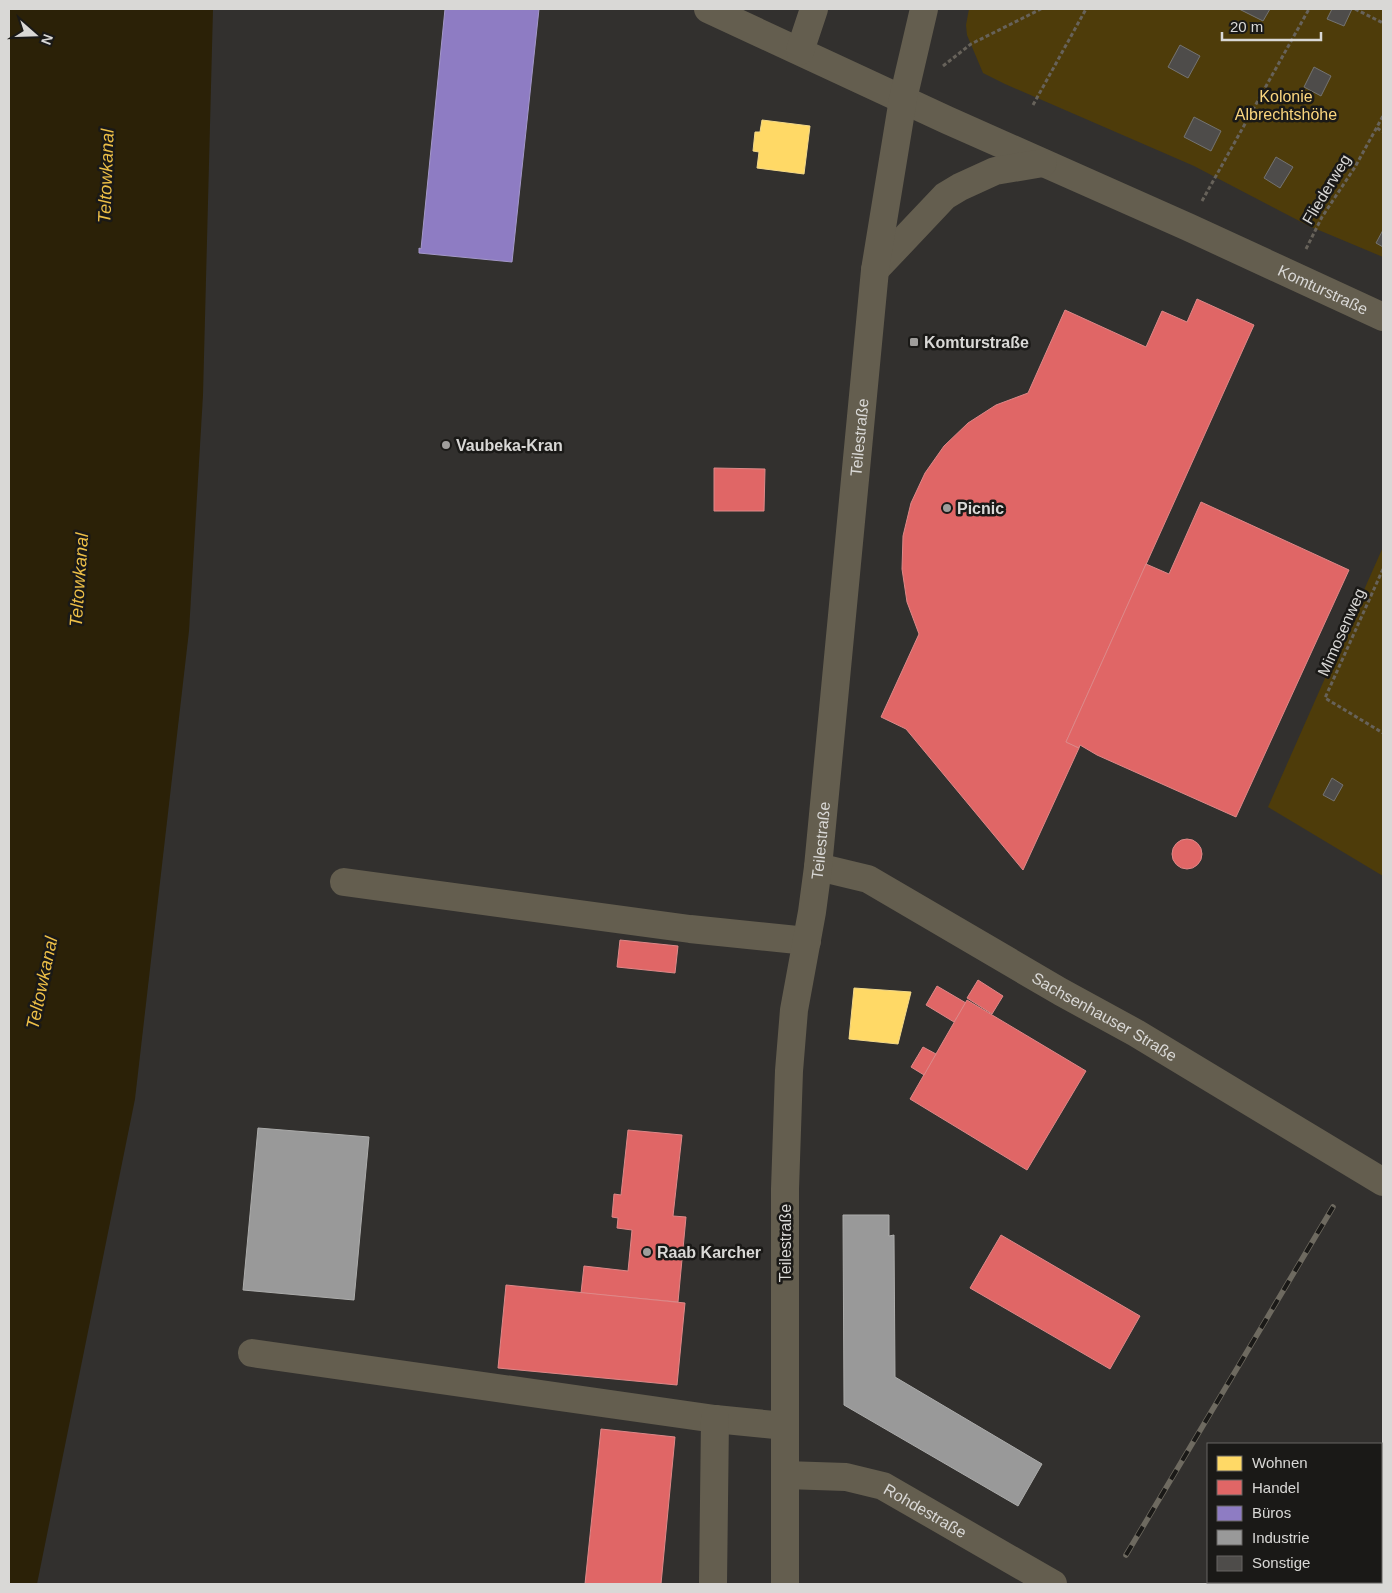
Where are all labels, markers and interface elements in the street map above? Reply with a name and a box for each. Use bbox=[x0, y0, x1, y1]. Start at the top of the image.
north arrow bbox=[10, 10, 60, 60]
scale bar bbox=[1222, 10, 1321, 42]
text: 20 m bbox=[1230, 18, 1263, 35]
text: N bbox=[38, 32, 56, 47]
park label: Kolonie Albrechtshöhe bbox=[1235, 88, 1337, 123]
water label: Teltowkanal bbox=[94, 127, 118, 224]
street label: Fliederweg bbox=[1299, 151, 1354, 227]
street label: Komturstraße bbox=[1275, 262, 1371, 318]
place label: Komturstraße bbox=[924, 334, 1029, 351]
marker: Komturstraße bbox=[908, 336, 920, 348]
street label: Teilestraße bbox=[847, 397, 872, 477]
place label: Vaubeka-Kran bbox=[456, 437, 563, 454]
marker: Vaubeka-Kran bbox=[440, 439, 452, 451]
place label: Picnic bbox=[957, 500, 1004, 517]
marker: Picnic bbox=[941, 502, 953, 514]
water label: Teltowkanal bbox=[66, 531, 92, 628]
street label: Mimosenweg bbox=[1315, 586, 1368, 679]
street label: Teilestraße bbox=[808, 801, 833, 881]
water label: Teltowkanal bbox=[22, 934, 62, 1031]
street label: Sachsenhauser Straße bbox=[1029, 969, 1180, 1065]
street label: Teilestraße bbox=[777, 1204, 794, 1282]
place label: Raab Karcher bbox=[657, 1244, 761, 1261]
marker: Raab Karcher bbox=[641, 1246, 653, 1258]
legend bbox=[1207, 1443, 1382, 1583]
text: Wohnen bbox=[1252, 1454, 1308, 1471]
text: Handel bbox=[1252, 1479, 1300, 1496]
street label: Rohdestraße bbox=[881, 1480, 970, 1541]
text: Büros bbox=[1252, 1504, 1291, 1521]
text: Industrie bbox=[1252, 1529, 1310, 1546]
text: Sonstige bbox=[1252, 1554, 1310, 1571]

